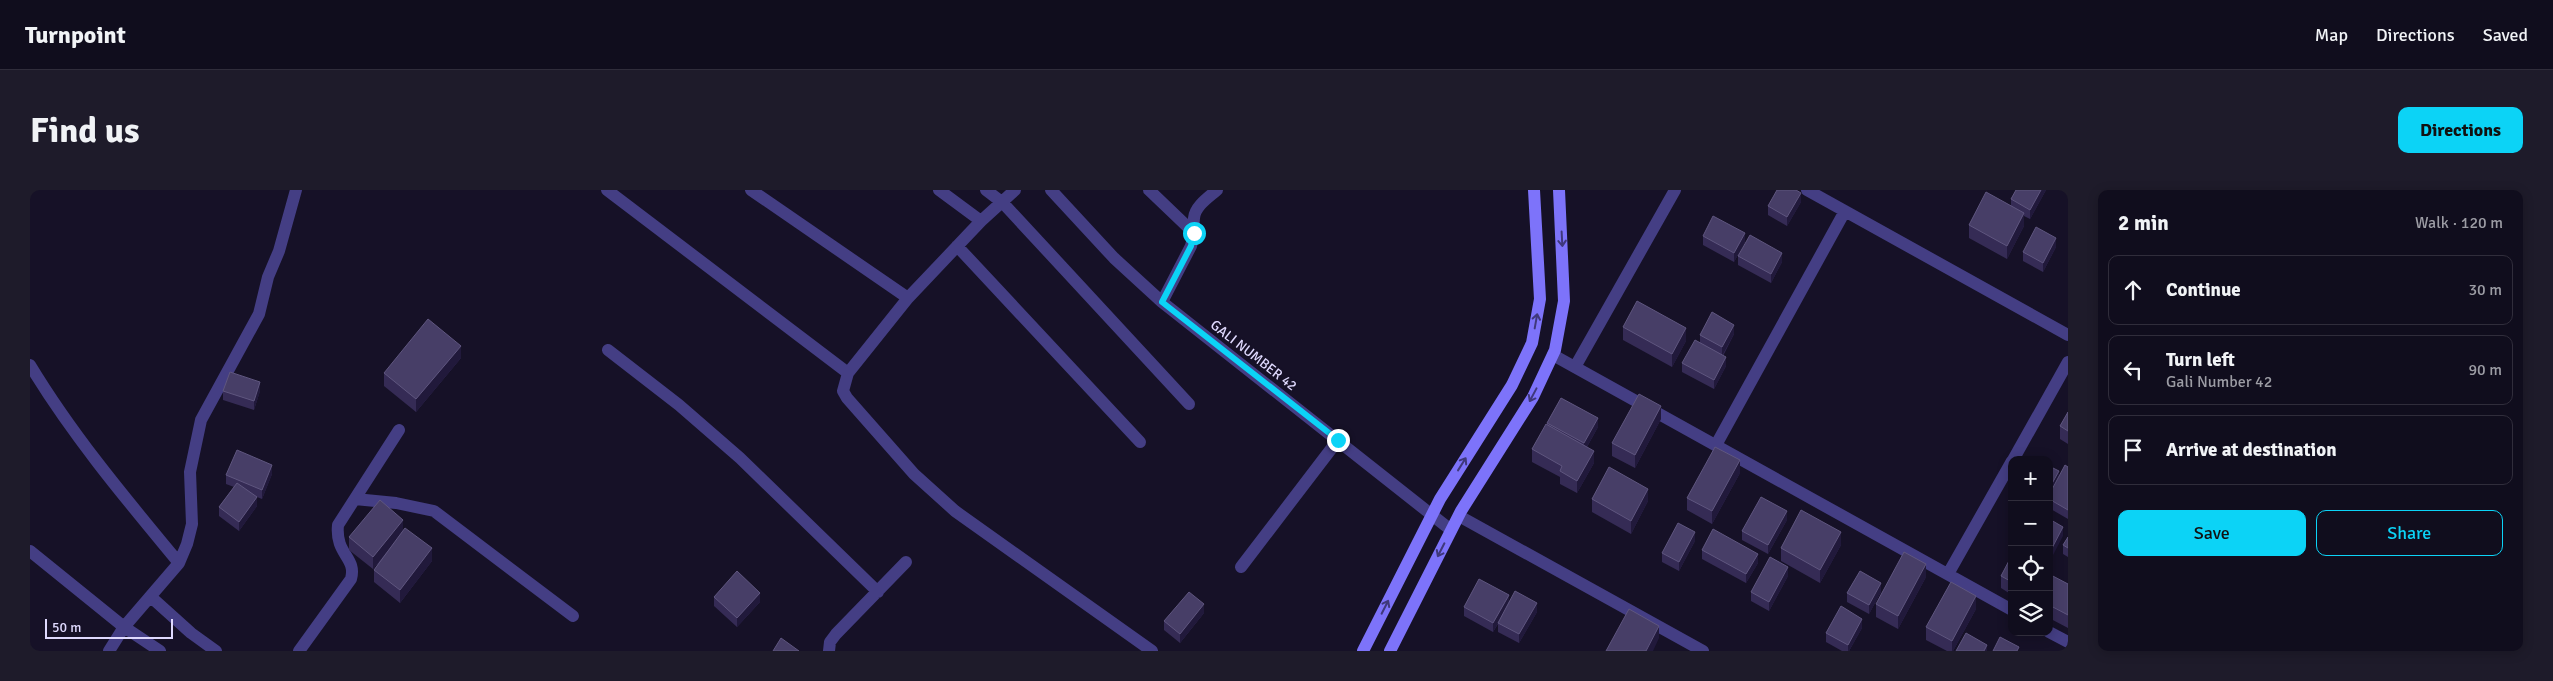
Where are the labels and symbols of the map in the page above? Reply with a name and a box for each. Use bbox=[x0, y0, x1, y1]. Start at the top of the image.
route start bbox=[1183, 222, 1206, 245]
one-way arrow bbox=[1558, 230, 1567, 246]
one-way arrow bbox=[1531, 313, 1541, 329]
street label: GALI NUMBER 42 bbox=[1207, 316, 1300, 394]
one-way arrow bbox=[1528, 388, 1538, 403]
route end bbox=[1327, 429, 1350, 452]
one-way arrow bbox=[1457, 458, 1467, 472]
one-way arrow bbox=[1436, 542, 1445, 557]
one-way arrow bbox=[1380, 600, 1390, 615]
scale bar bbox=[45, 616, 172, 639]

